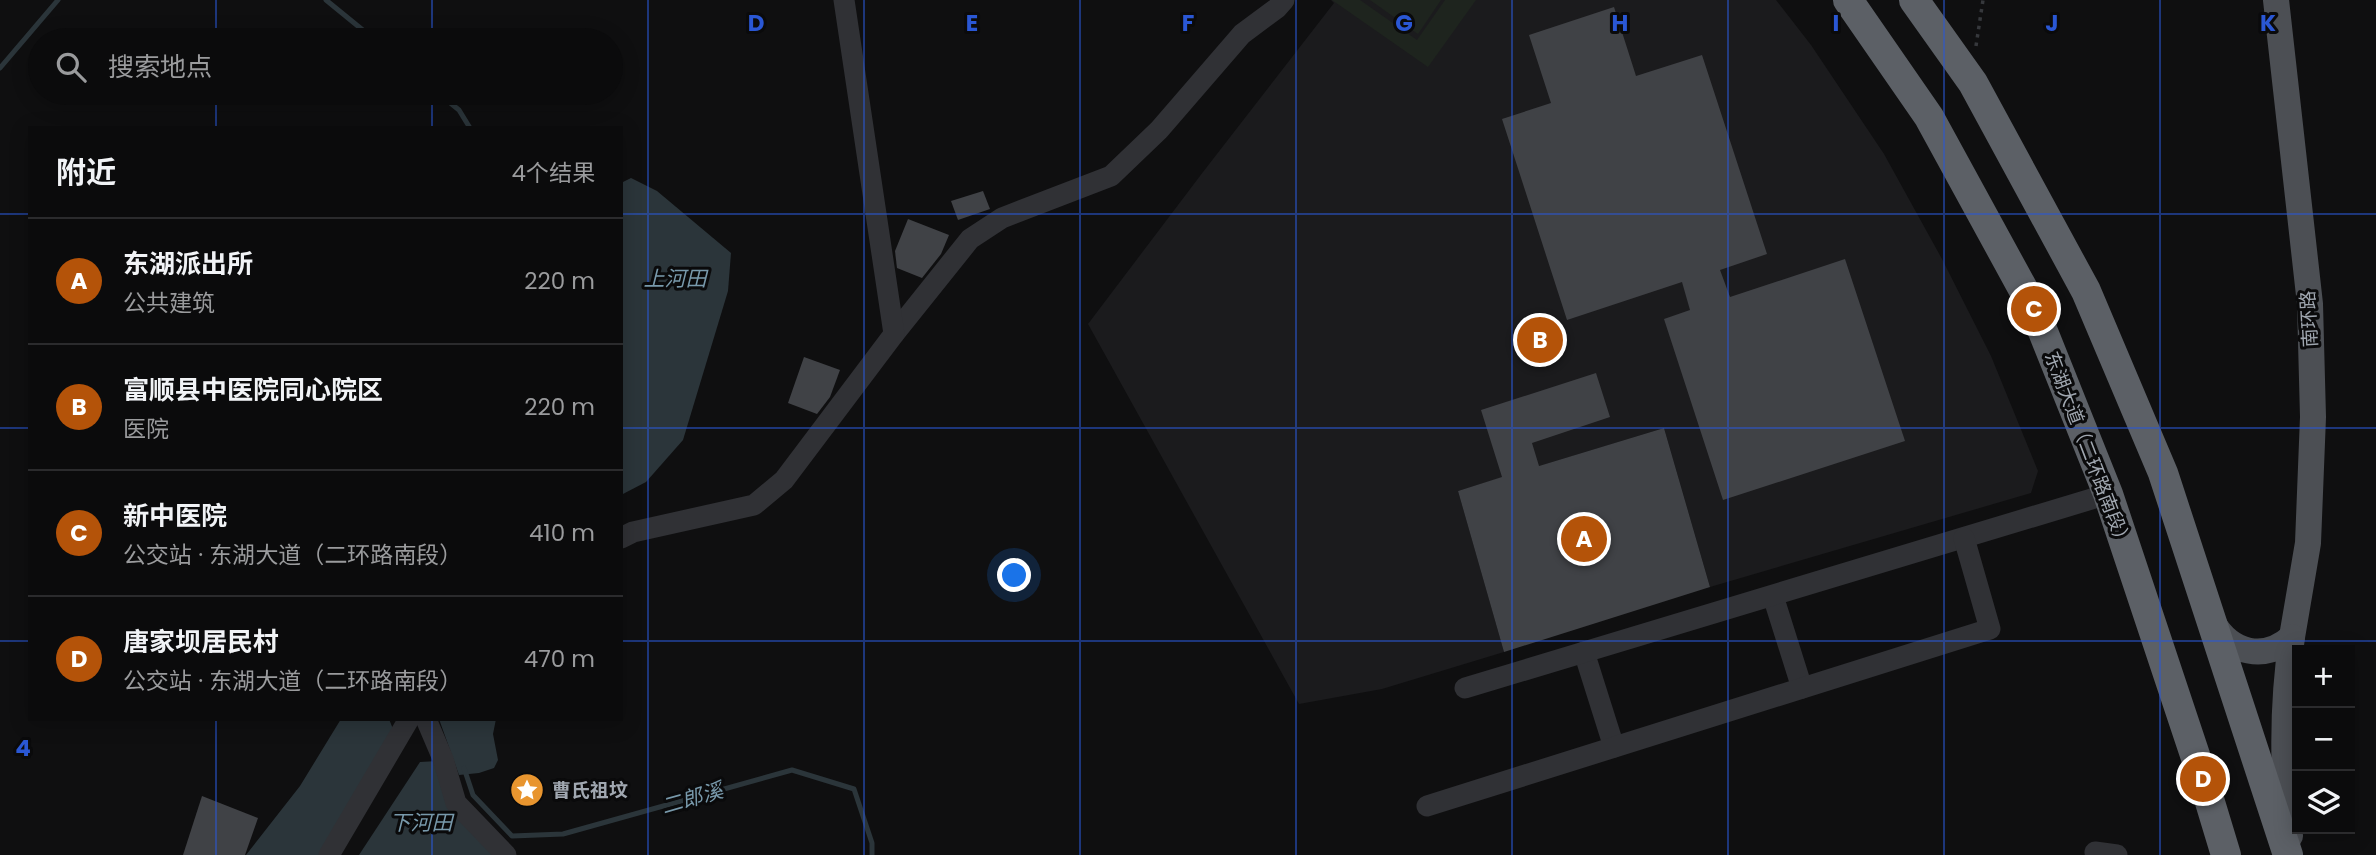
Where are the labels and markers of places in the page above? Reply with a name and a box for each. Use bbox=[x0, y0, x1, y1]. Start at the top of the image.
pin: C bbox=[2011, 283, 2057, 335]
pin: B bbox=[1517, 314, 1563, 366]
pin: A bbox=[1561, 513, 1607, 565]
pin: D bbox=[2180, 753, 2226, 805]
place icon: 曹氏祖坟 bbox=[508, 771, 546, 809]
place label: 曹氏祖坟 bbox=[552, 777, 628, 804]

